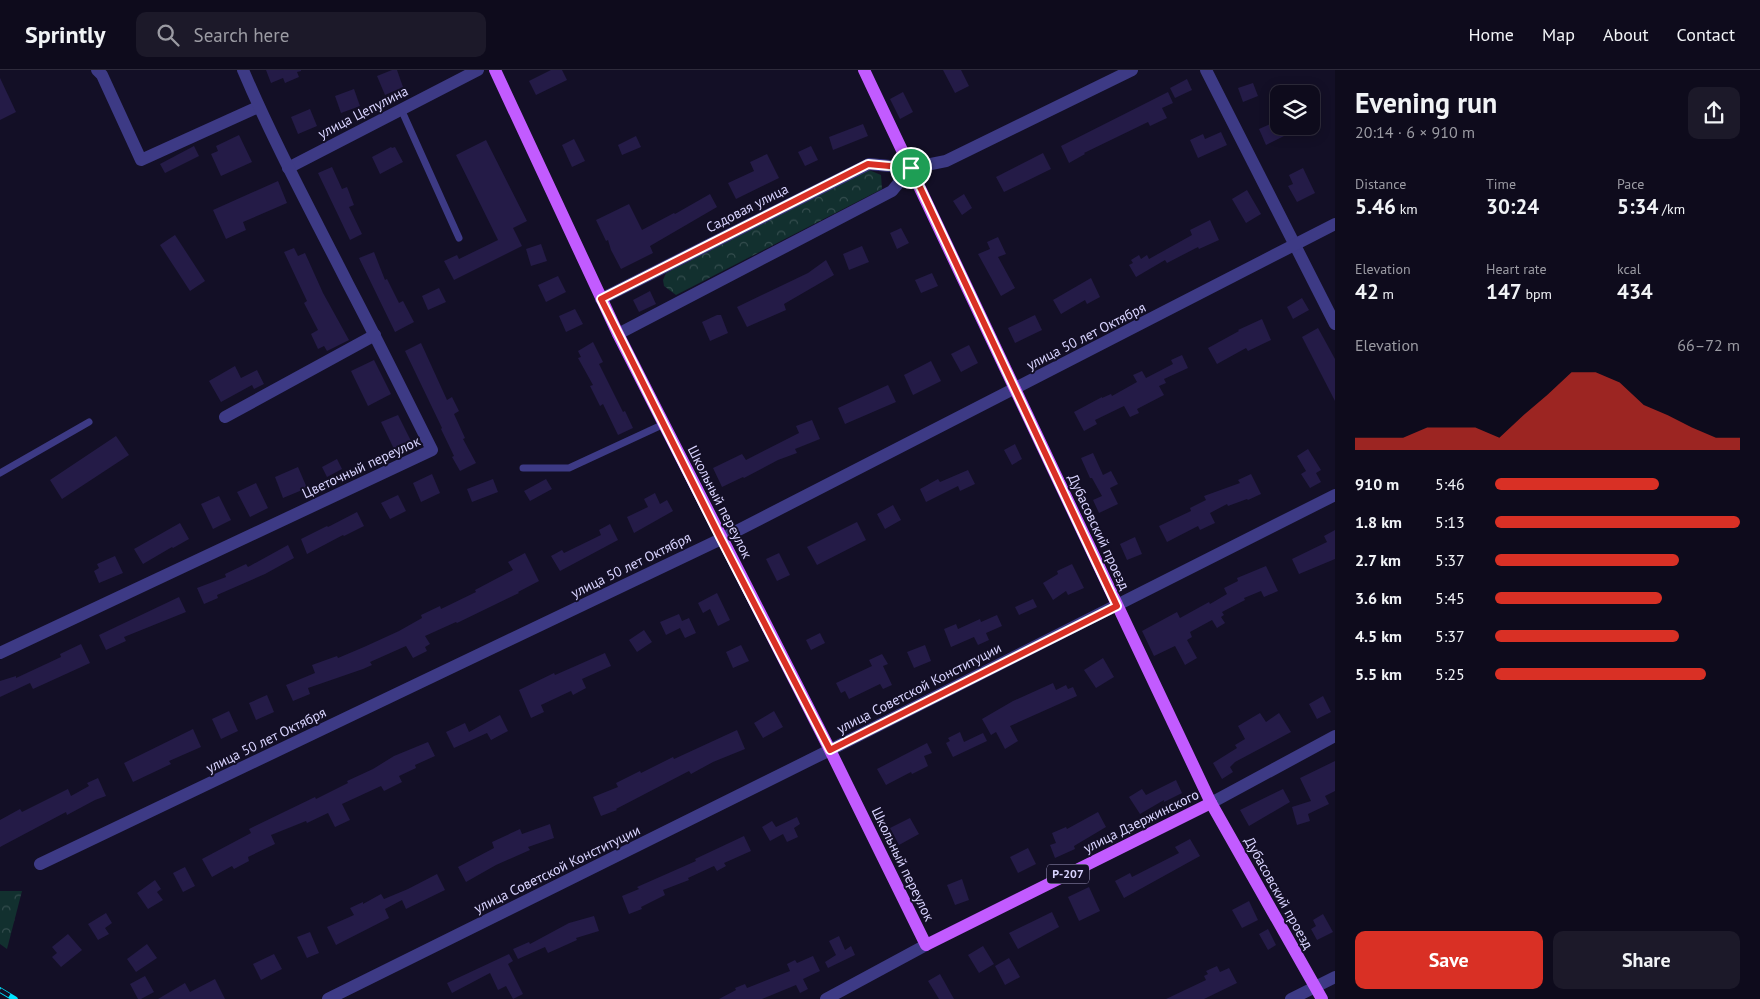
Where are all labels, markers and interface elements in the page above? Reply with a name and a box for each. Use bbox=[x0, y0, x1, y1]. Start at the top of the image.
search box bbox=[136, 12, 486, 57]
text: Sprintly bbox=[25, 19, 106, 50]
icon: search bbox=[154, 21, 182, 49]
text: Search here bbox=[194, 23, 289, 47]
text: Home bbox=[1468, 23, 1514, 46]
text: Map bbox=[1542, 23, 1575, 46]
text: About bbox=[1603, 23, 1649, 46]
text: Contact bbox=[1677, 23, 1735, 46]
street label: улица Цепулина bbox=[315, 82, 411, 142]
text: Evening run bbox=[1355, 84, 1497, 121]
map controls bbox=[1270, 85, 1320, 135]
button: layers bbox=[1270, 85, 1320, 135]
button: share bbox=[1688, 87, 1740, 139]
text: 20:14 · 6 × 910 m bbox=[1355, 122, 1475, 142]
pin bbox=[890, 147, 932, 189]
icon: arrive bbox=[897, 154, 925, 182]
text: Distance bbox=[1355, 175, 1406, 193]
text: Time bbox=[1486, 175, 1516, 193]
text: Pace bbox=[1617, 175, 1644, 193]
street label: Садовая улица bbox=[703, 180, 791, 236]
text: 5.46 bbox=[1355, 193, 1396, 220]
text: 30:24 bbox=[1486, 193, 1539, 220]
text: 5:34 bbox=[1617, 193, 1658, 220]
text: km bbox=[1396, 200, 1418, 218]
text: /km bbox=[1658, 200, 1685, 218]
text: Elevation bbox=[1355, 260, 1411, 278]
text: Heart rate bbox=[1486, 260, 1547, 278]
text: kcal bbox=[1617, 260, 1641, 278]
text: 42 bbox=[1355, 278, 1379, 305]
text: 147 bbox=[1486, 278, 1522, 305]
text: 434 bbox=[1617, 278, 1653, 305]
text: m bbox=[1379, 285, 1394, 303]
text: bpm bbox=[1522, 285, 1552, 303]
street label: улица 50 лет Октября bbox=[1023, 298, 1149, 374]
text: Elevation bbox=[1355, 335, 1419, 355]
text: 66–72 m bbox=[1677, 335, 1740, 355]
street label: Цветочный переулок bbox=[299, 432, 423, 502]
street label: Школьный переулок bbox=[684, 442, 756, 562]
street label: Дубасовский проезд bbox=[1064, 471, 1134, 593]
text: 910 m bbox=[1355, 474, 1399, 494]
text: 5:46 bbox=[1435, 474, 1465, 494]
text: 1.8 km bbox=[1355, 512, 1402, 532]
text: 5:13 bbox=[1435, 512, 1465, 532]
street label: улица 50 лет Октября bbox=[568, 528, 694, 602]
text: 2.7 km bbox=[1355, 550, 1401, 570]
text: 5:37 bbox=[1435, 550, 1465, 570]
text: 3.6 km bbox=[1355, 588, 1402, 608]
text: 5:45 bbox=[1435, 588, 1465, 608]
text: 4.5 km bbox=[1355, 626, 1402, 646]
text: 5:37 bbox=[1435, 626, 1465, 646]
street label: улица Советской Конституции bbox=[834, 639, 1004, 737]
text: 5.5 km bbox=[1355, 664, 1402, 684]
text: 5:25 bbox=[1435, 664, 1465, 684]
street label: улица 50 лет Октября bbox=[203, 703, 329, 777]
street label: улица Дзержинского bbox=[1080, 785, 1202, 857]
street label: Школьный переулок bbox=[868, 804, 939, 924]
street label: улица Советской Конституции bbox=[471, 821, 643, 917]
street label: Дубасовский проезд bbox=[1241, 834, 1318, 953]
road number: Р-207 bbox=[1047, 864, 1089, 884]
button: Save bbox=[1355, 931, 1543, 989]
button: Share bbox=[1553, 931, 1740, 989]

